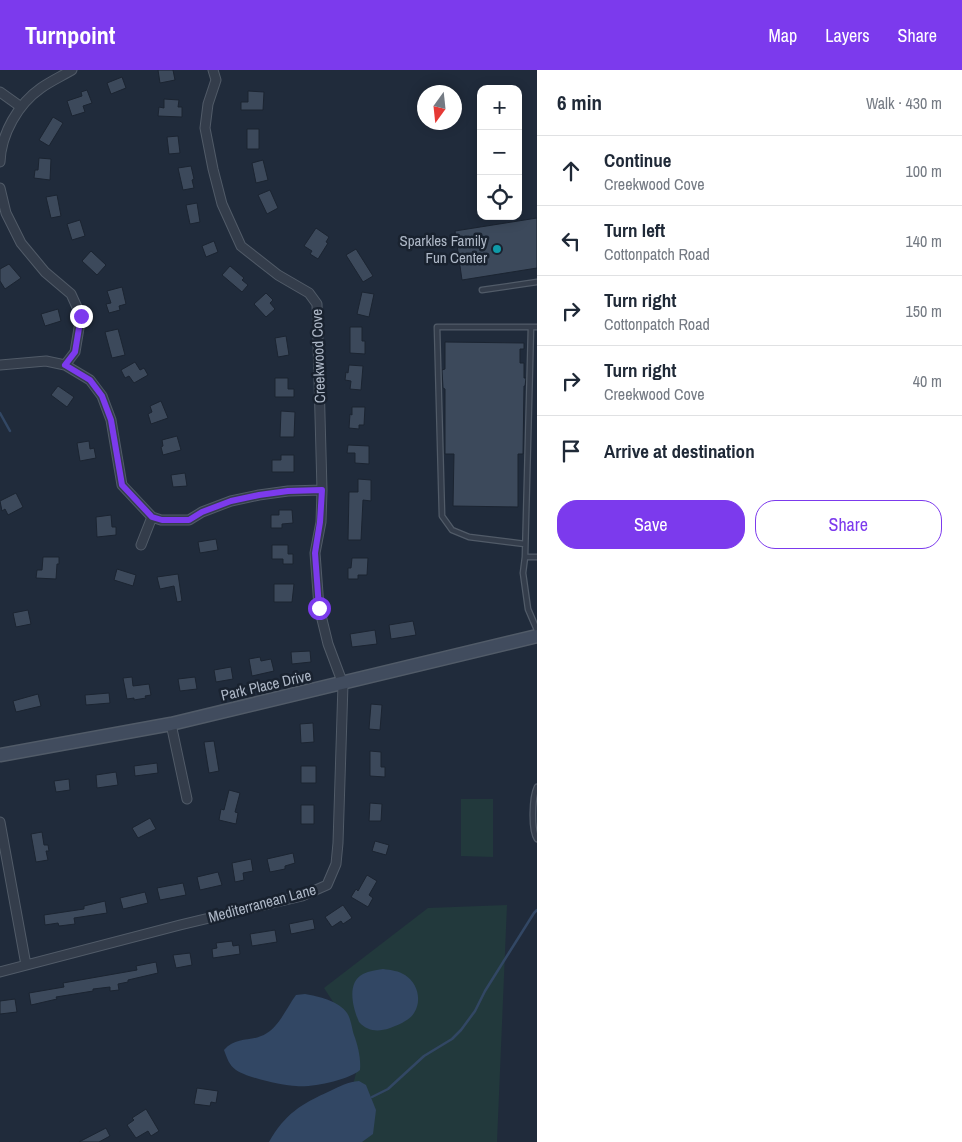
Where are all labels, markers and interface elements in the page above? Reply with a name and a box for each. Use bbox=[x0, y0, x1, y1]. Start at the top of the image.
text: Turnpoint bbox=[25, 19, 115, 51]
text: Map bbox=[769, 23, 797, 48]
text: Layers bbox=[825, 23, 870, 48]
text: Share bbox=[898, 23, 937, 48]
north arrow bbox=[417, 85, 462, 130]
map controls bbox=[477, 85, 522, 220]
button: + bbox=[477, 85, 522, 130]
text: 6 min bbox=[557, 88, 602, 117]
text: Walk · 430 m bbox=[866, 92, 942, 114]
button: − bbox=[477, 130, 522, 175]
text: Continue bbox=[604, 147, 672, 173]
icon: ahead bbox=[557, 157, 585, 185]
text: 100 m bbox=[906, 160, 942, 182]
text: Creekwood Cove bbox=[604, 173, 705, 195]
button: locate bbox=[477, 175, 522, 220]
text: Turn left bbox=[604, 217, 665, 243]
icon: left bbox=[557, 227, 585, 255]
place label: Sparkles Family Fun Center bbox=[399, 230, 488, 268]
text: 140 m bbox=[906, 230, 942, 252]
marker: Sparkles Family Fun Center bbox=[491, 243, 503, 255]
text: Cottonpatch Road bbox=[604, 243, 710, 265]
text: Turn right bbox=[604, 287, 676, 313]
icon: right bbox=[557, 297, 585, 325]
text: 150 m bbox=[906, 300, 942, 322]
route end bbox=[70, 305, 93, 328]
street label: Creekwood Cove bbox=[306, 308, 330, 404]
text: Cottonpatch Road bbox=[604, 313, 710, 335]
text: Turn right bbox=[604, 357, 676, 383]
icon: right bbox=[557, 367, 585, 395]
text: 40 m bbox=[913, 370, 942, 392]
text: Creekwood Cove bbox=[604, 383, 705, 405]
icon: arrive bbox=[557, 437, 585, 465]
text: Arrive at destination bbox=[604, 438, 755, 464]
button: Save bbox=[557, 500, 745, 549]
button: Share bbox=[755, 500, 942, 549]
route start bbox=[308, 597, 331, 620]
street label: Park Place Drive bbox=[219, 664, 313, 706]
street label: Mediterranean Lane bbox=[206, 878, 318, 927]

